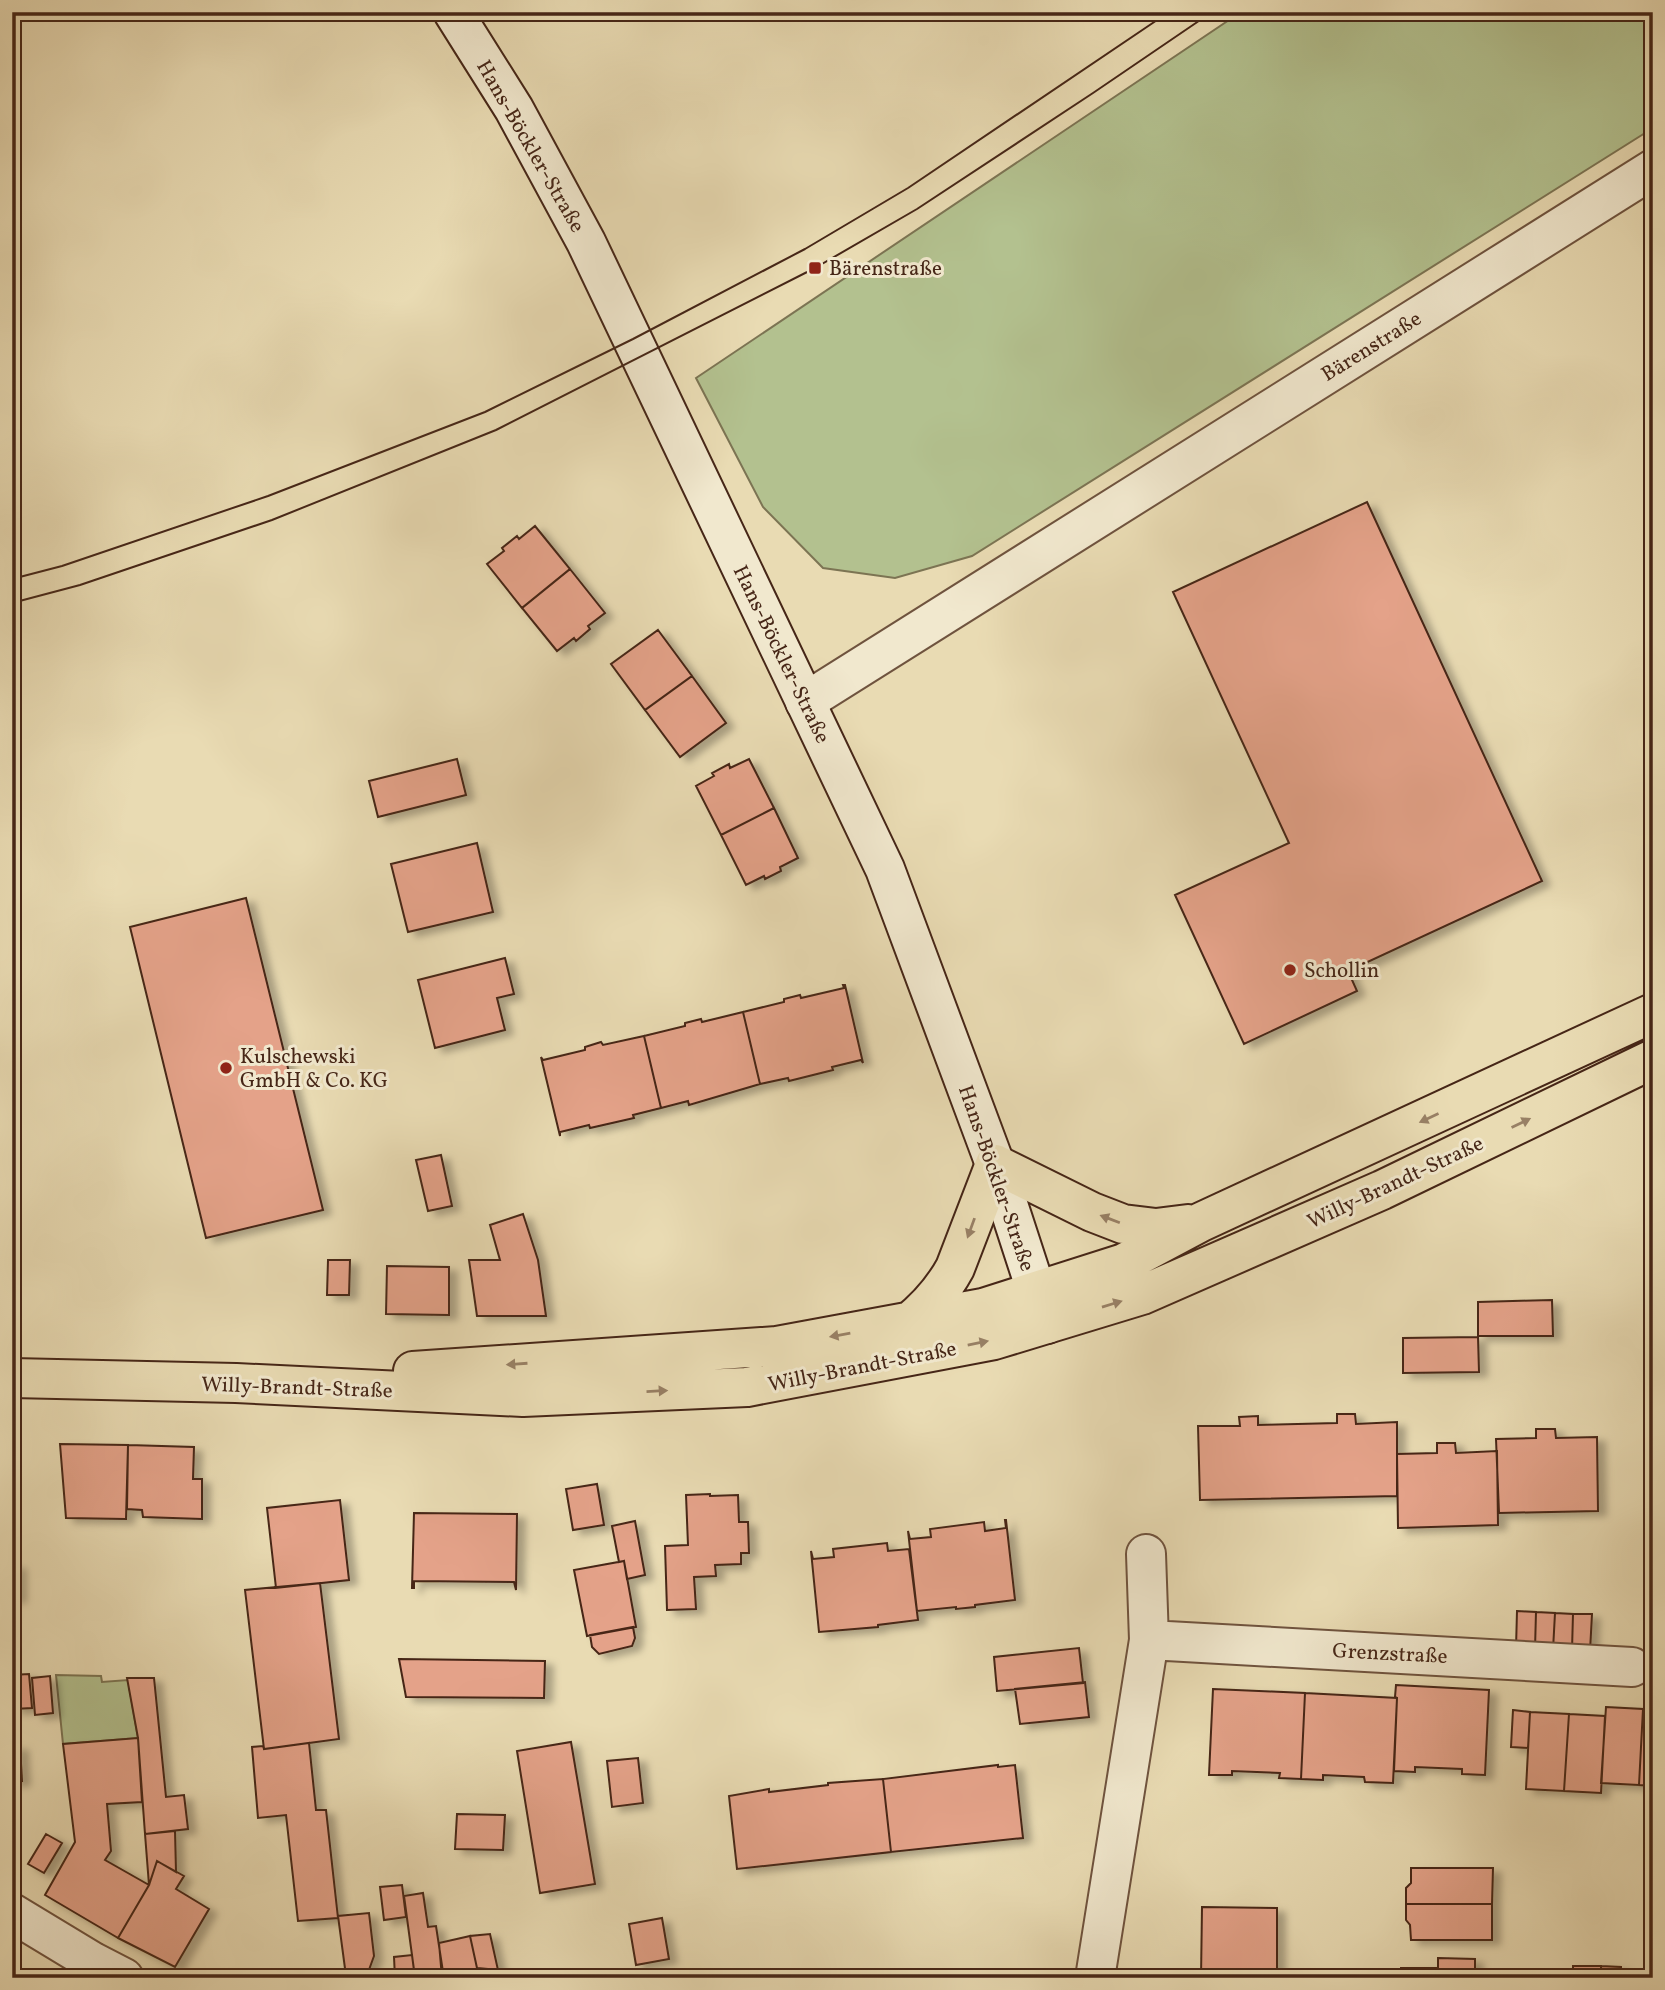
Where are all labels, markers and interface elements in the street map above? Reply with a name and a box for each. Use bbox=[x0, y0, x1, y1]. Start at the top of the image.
street label: Hans-Böckler-Straße bbox=[468, 55, 591, 239]
place label: Bärenstraße bbox=[829, 255, 942, 284]
marker: Bärenstraße bbox=[807, 260, 823, 276]
street label: Bärenstraße bbox=[1316, 305, 1427, 390]
street label: Hans-Böckler-Straße bbox=[725, 561, 836, 749]
place label: Schollin bbox=[1304, 957, 1379, 986]
marker: Schollin bbox=[1282, 962, 1298, 978]
place label: Kulschewski GmbH & Co. KG bbox=[240, 1043, 388, 1096]
marker: Kulschewski GmbH & Co. KG bbox=[218, 1060, 234, 1076]
street label: Hans-Böckler-Straße bbox=[950, 1082, 1041, 1275]
one-way arrow bbox=[1418, 1113, 1439, 1124]
one-way arrow bbox=[1511, 1117, 1531, 1128]
street label: Willy-Brandt-Straße bbox=[1303, 1130, 1489, 1237]
one-way arrow bbox=[1099, 1214, 1120, 1225]
one-way arrow bbox=[965, 1217, 976, 1238]
one-way arrow bbox=[1102, 1299, 1123, 1309]
one-way arrow bbox=[829, 1330, 851, 1341]
street label: Willy-Brandt-Straße bbox=[766, 1335, 959, 1400]
one-way arrow bbox=[967, 1338, 989, 1349]
one-way arrow bbox=[505, 1359, 527, 1370]
street label: Willy-Brandt-Straße bbox=[201, 1371, 393, 1406]
one-way arrow bbox=[646, 1386, 668, 1397]
street label: Grenzstraße bbox=[1332, 1637, 1448, 1672]

